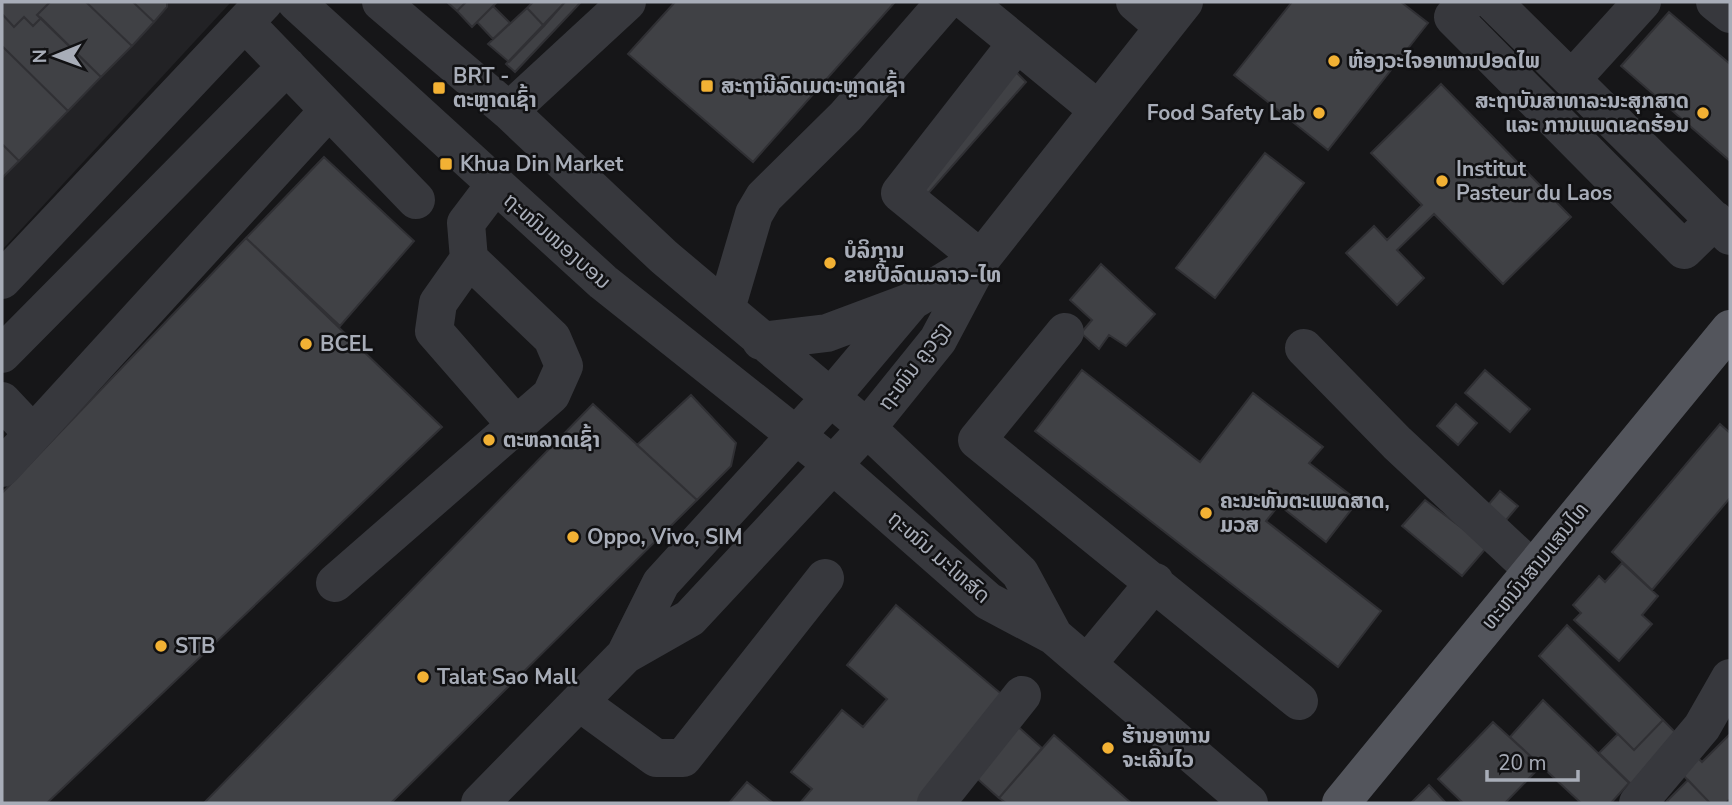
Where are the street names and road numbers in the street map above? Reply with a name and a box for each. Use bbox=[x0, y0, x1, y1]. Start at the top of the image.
street label: ຖະໜົນໜອງບອນ bbox=[497, 187, 617, 295]
street label: ຖະໜົນ ຄູວຽງ bbox=[871, 316, 957, 416]
street label: ທະຫນົນສາມແສນໄທ bbox=[1475, 496, 1595, 636]
street label: ຖະໜົນ ມະໂຫສົດ bbox=[882, 504, 996, 610]

